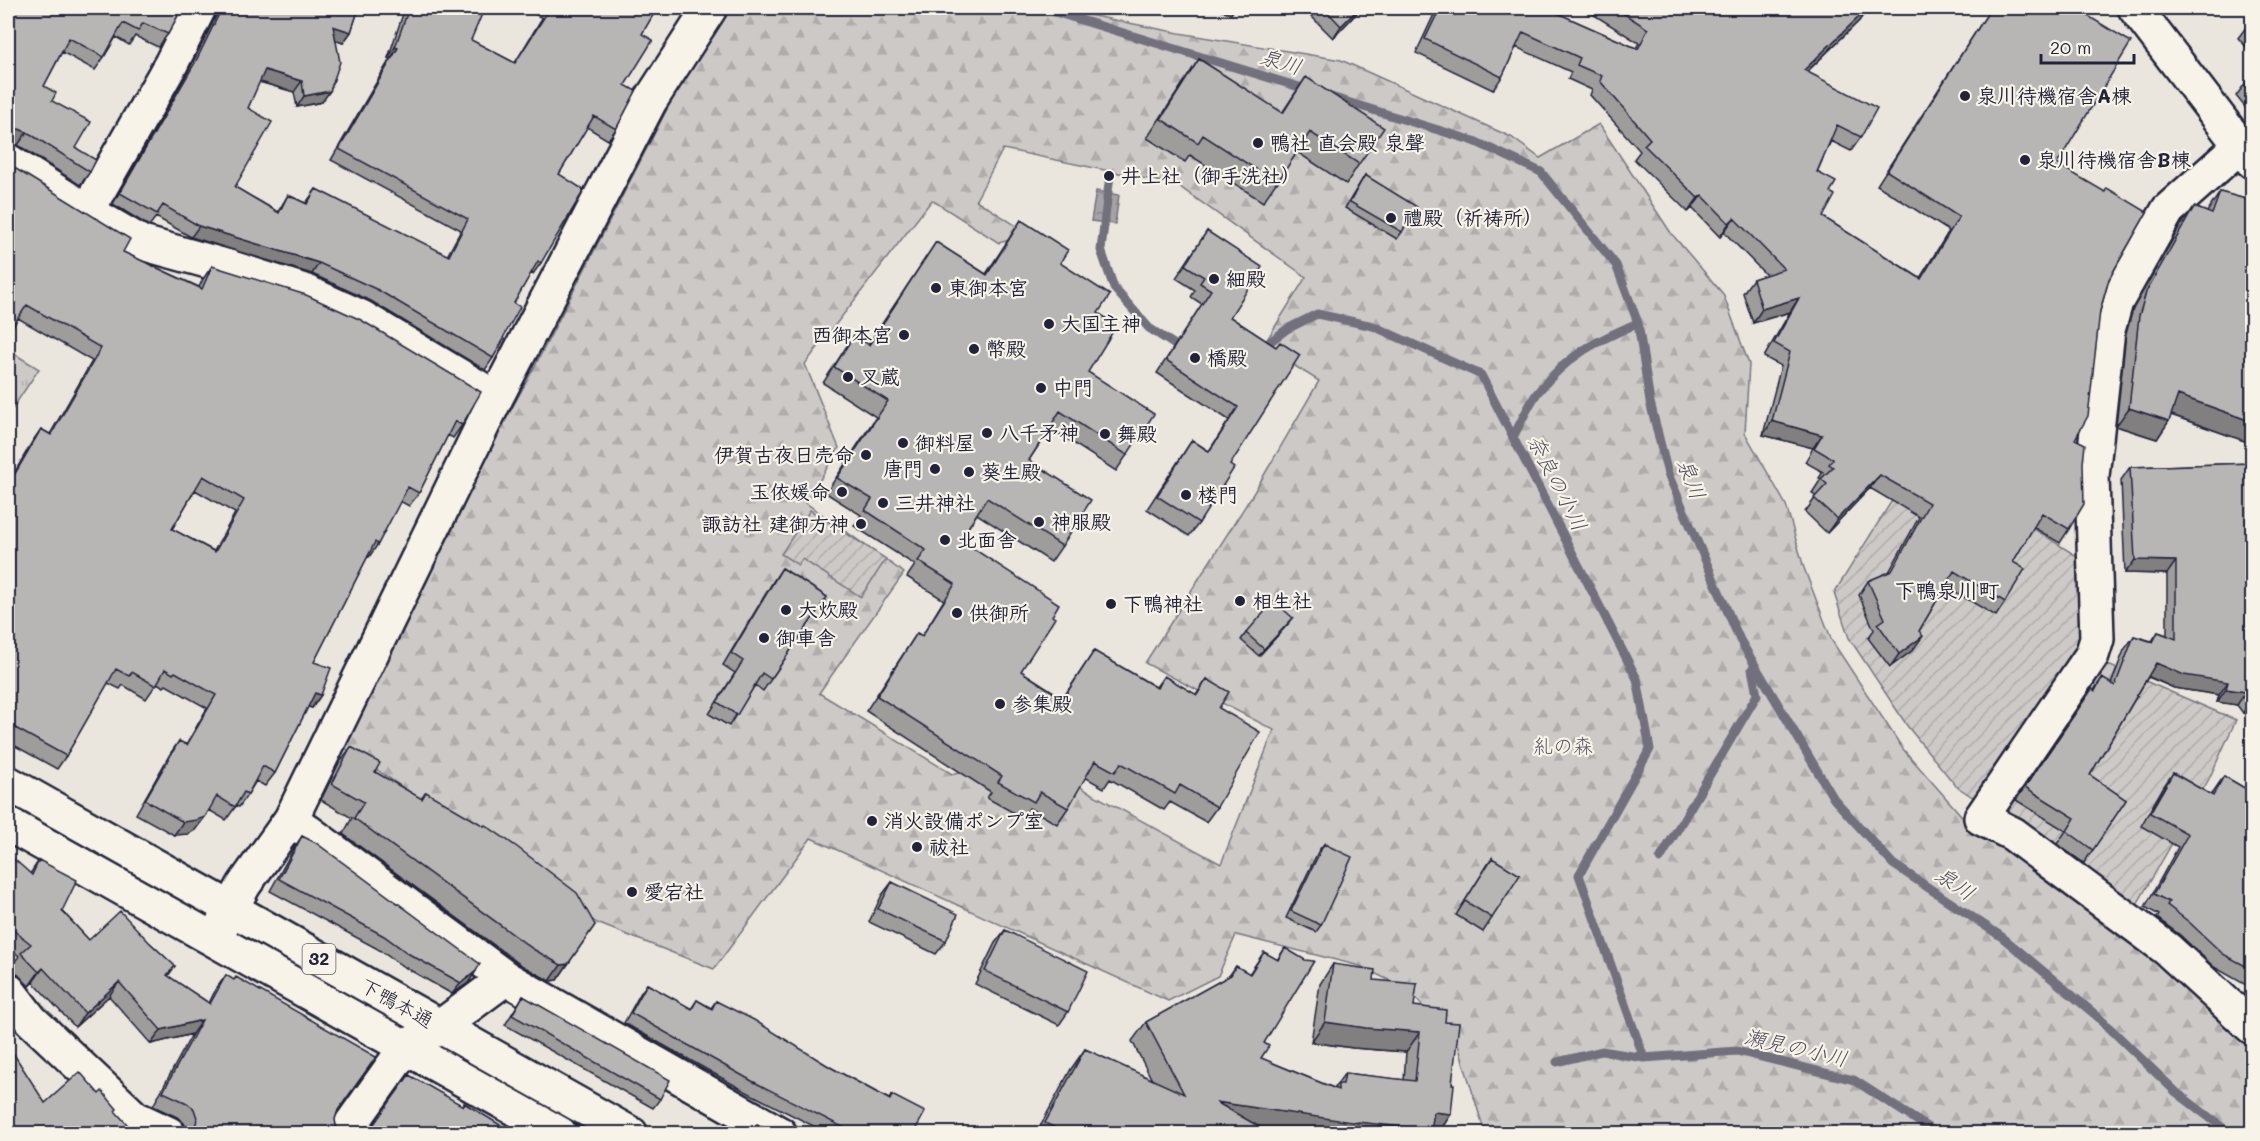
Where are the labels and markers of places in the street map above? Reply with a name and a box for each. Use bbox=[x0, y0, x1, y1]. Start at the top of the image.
place label: 泉川待機宿舎A棟 bbox=[1977, 82, 2132, 108]
marker: 泉川待機宿舎A棟 bbox=[1958, 89, 1972, 103]
place label: 鴨社 直会殿 泉聲 bbox=[1270, 129, 1424, 155]
marker: 鴨社 直会殿 泉聲 bbox=[1251, 136, 1265, 150]
place label: 泉川待機宿舎B棟 bbox=[2037, 146, 2191, 172]
marker: 泉川待機宿舎B棟 bbox=[2018, 153, 2032, 167]
place label: 井上社（御手洗社） bbox=[1121, 162, 1301, 188]
marker: 井上社（御手洗社） bbox=[1102, 169, 1116, 183]
place label: 禮殿（祈祷所） bbox=[1403, 204, 1543, 230]
marker: 禮殿（祈祷所） bbox=[1384, 211, 1398, 225]
place label: 細殿 bbox=[1226, 265, 1266, 291]
marker: 細殿 bbox=[1207, 272, 1221, 286]
place label: 東御本宮 bbox=[948, 274, 1028, 300]
marker: 東御本宮 bbox=[929, 281, 943, 295]
place label: 大国主神 bbox=[1061, 310, 1141, 336]
marker: 大国主神 bbox=[1042, 317, 1056, 331]
place label: 西御本宮 bbox=[812, 321, 892, 347]
marker: 西御本宮 bbox=[897, 328, 911, 342]
place label: 幣殿 bbox=[986, 335, 1026, 361]
marker: 幣殿 bbox=[967, 342, 981, 356]
place label: 橋殿 bbox=[1207, 344, 1247, 370]
marker: 橋殿 bbox=[1188, 351, 1202, 365]
place label: 叉蔵 bbox=[860, 363, 900, 389]
marker: 叉蔵 bbox=[841, 370, 855, 384]
place label: 中門 bbox=[1053, 374, 1093, 400]
marker: 中門 bbox=[1034, 381, 1048, 395]
place label: 八千矛神 bbox=[999, 419, 1079, 445]
place label: 舞殿 bbox=[1117, 420, 1157, 446]
marker: 八千矛神 bbox=[980, 426, 994, 440]
marker: 舞殿 bbox=[1098, 427, 1112, 441]
place label: 御料屋 bbox=[915, 429, 975, 455]
marker: 御料屋 bbox=[896, 436, 910, 450]
place label: 伊賀古夜日売命 bbox=[714, 441, 854, 467]
marker: 伊賀古夜日売命 bbox=[859, 448, 873, 462]
place label: 唐門 bbox=[883, 455, 923, 481]
place label: 葵生殿 bbox=[981, 458, 1041, 484]
marker: 唐門 bbox=[928, 462, 942, 476]
marker: 葵生殿 bbox=[962, 465, 976, 479]
place label: 玉依媛命 bbox=[750, 478, 830, 504]
place label: 楼門 bbox=[1198, 481, 1238, 507]
marker: 玉依媛命 bbox=[835, 485, 849, 499]
marker: 楼門 bbox=[1179, 488, 1193, 502]
place label: 三井神社 bbox=[895, 489, 975, 515]
marker: 三井神社 bbox=[876, 496, 890, 510]
place label: 神服殿 bbox=[1051, 508, 1111, 534]
place label: 諏訪社 建御方神 bbox=[702, 510, 849, 536]
marker: 神服殿 bbox=[1032, 515, 1046, 529]
marker: 諏訪社 建御方神 bbox=[854, 517, 868, 531]
place label: 北面舎 bbox=[957, 526, 1017, 552]
marker: 北面舎 bbox=[938, 533, 952, 547]
place label: 相生社 bbox=[1252, 587, 1312, 613]
place label: 下鴨神社 bbox=[1123, 590, 1203, 616]
marker: 相生社 bbox=[1233, 594, 1247, 608]
place label: 大炊殿 bbox=[798, 596, 858, 622]
marker: 下鴨神社 bbox=[1104, 597, 1118, 611]
place label: 供御所 bbox=[969, 599, 1029, 625]
marker: 大炊殿 bbox=[779, 603, 793, 617]
marker: 供御所 bbox=[950, 606, 964, 620]
place label: 御車舎 bbox=[776, 624, 836, 650]
marker: 御車舎 bbox=[757, 631, 771, 645]
place label: 参集殿 bbox=[1012, 690, 1072, 716]
marker: 参集殿 bbox=[993, 697, 1007, 711]
place label: 消火設備ポンプ室 bbox=[884, 807, 1044, 833]
marker: 消火設備ポンプ室 bbox=[865, 814, 879, 828]
place label: 祓社 bbox=[929, 833, 969, 859]
marker: 祓社 bbox=[910, 840, 924, 854]
place label: 愛宕社 bbox=[644, 878, 704, 904]
marker: 愛宕社 bbox=[625, 885, 639, 899]

